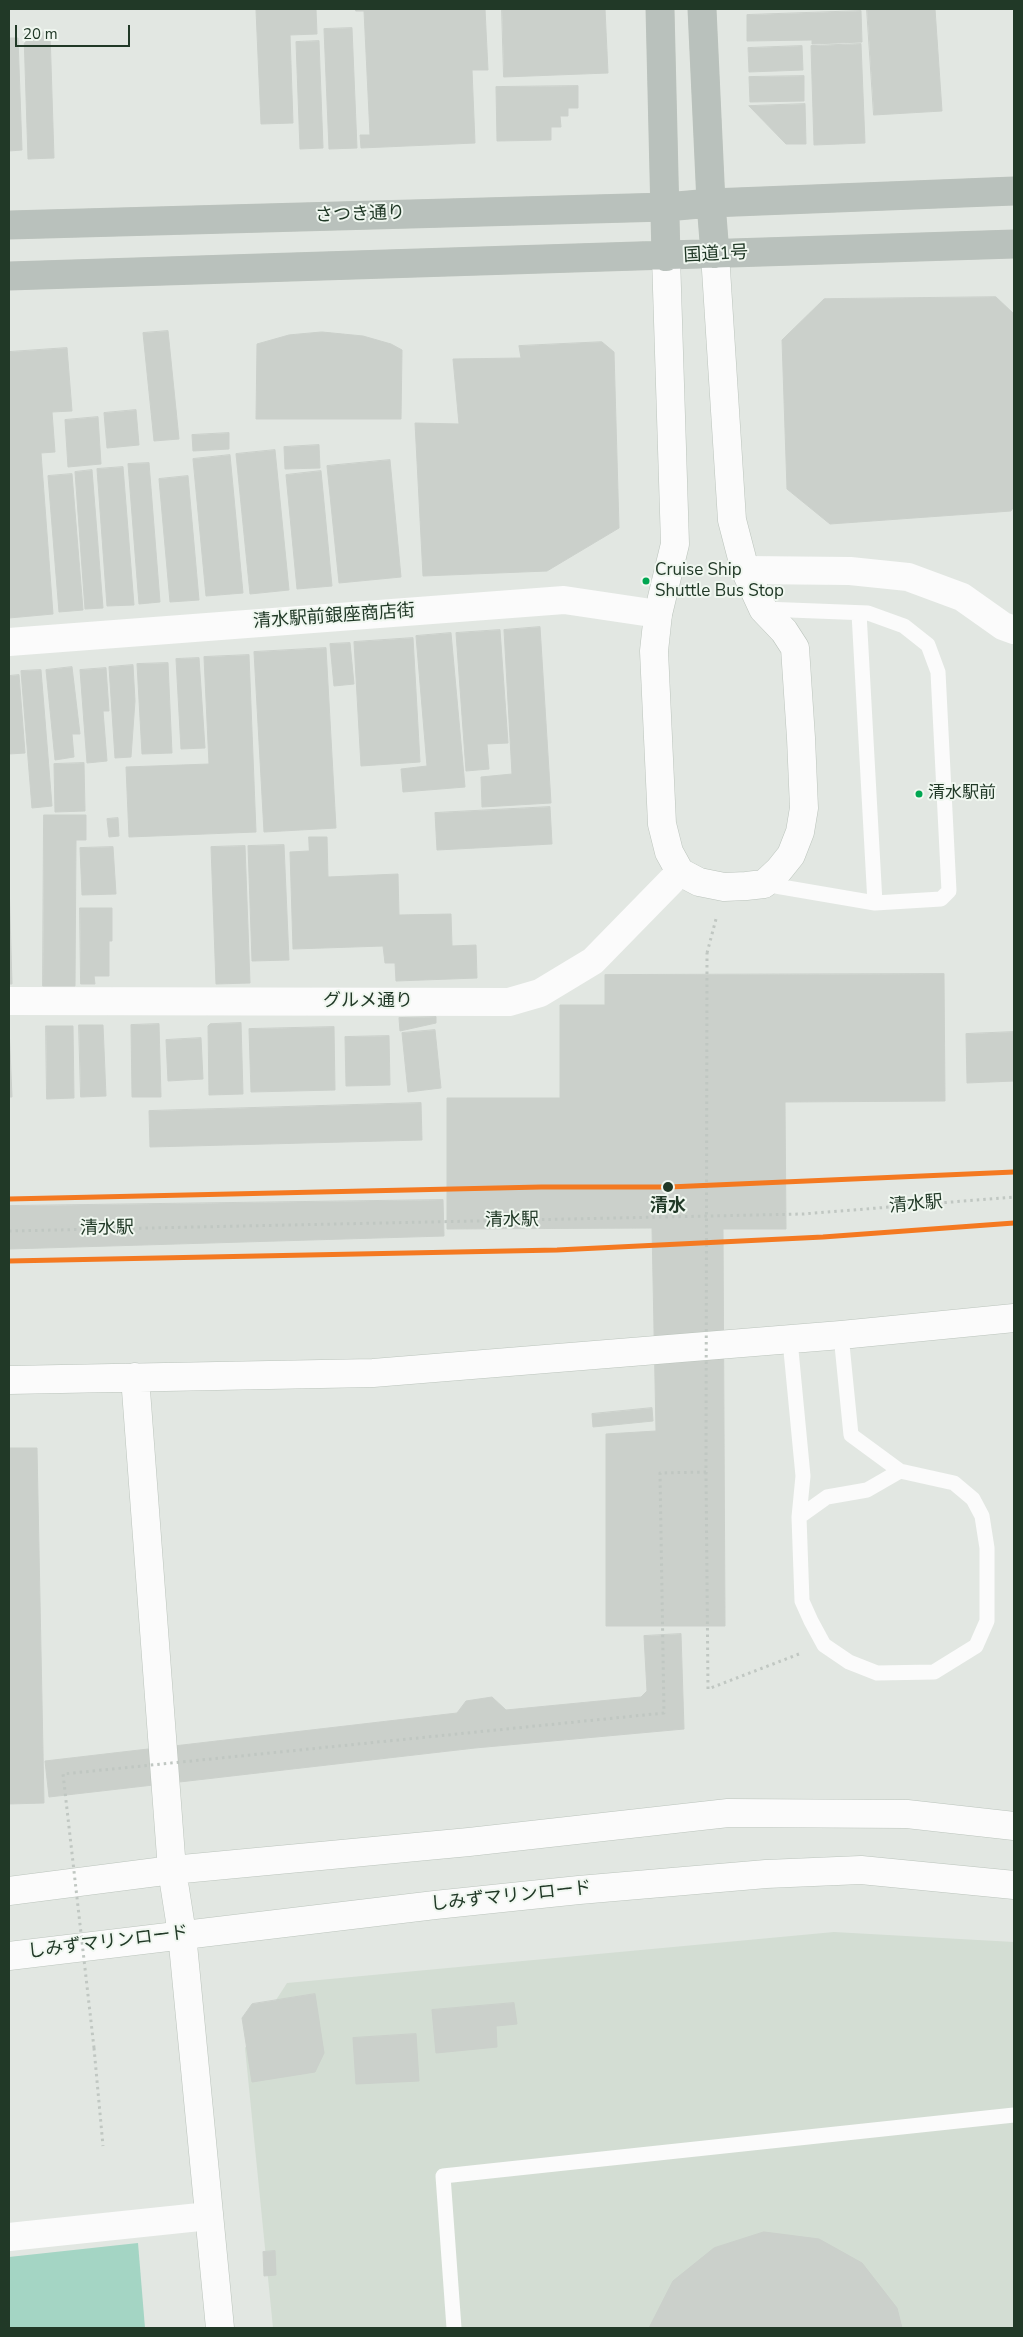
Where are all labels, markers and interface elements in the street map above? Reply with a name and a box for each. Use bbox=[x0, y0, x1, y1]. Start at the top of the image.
scale bar bbox=[18, 15, 132, 47]
text: 20 m bbox=[23, 24, 58, 44]
street label: さつき通り bbox=[315, 203, 405, 227]
street label: 国道1号 bbox=[683, 243, 749, 267]
place label: Cruise Ship Shuttle Bus Stop bbox=[655, 561, 784, 601]
marker: Cruise Ship Shuttle Bus Stop bbox=[641, 576, 651, 586]
street label: 清水駅前銀座商店街 bbox=[252, 601, 416, 633]
place label: 清水駅前 bbox=[928, 784, 996, 804]
marker: 清水駅前 bbox=[914, 789, 924, 799]
street label: グルメ通り bbox=[323, 991, 413, 1013]
marker: 清水 bbox=[661, 1180, 675, 1194]
street label: 清水駅 bbox=[888, 1192, 944, 1218]
place label: 清水 bbox=[650, 1196, 686, 1218]
street label: 清水駅 bbox=[485, 1210, 539, 1232]
street label: 清水駅 bbox=[80, 1218, 134, 1240]
street label: しみずマリンロード bbox=[429, 1878, 593, 1916]
street label: しみずマリンロード bbox=[26, 1922, 190, 1964]

